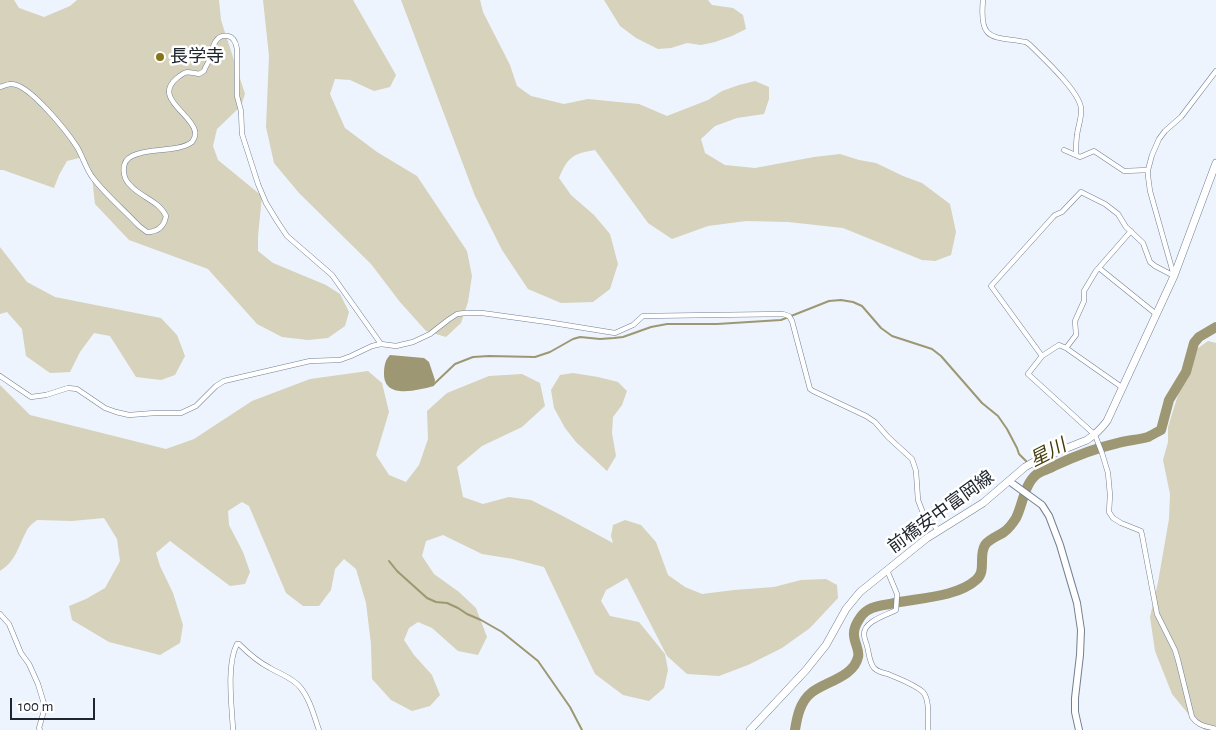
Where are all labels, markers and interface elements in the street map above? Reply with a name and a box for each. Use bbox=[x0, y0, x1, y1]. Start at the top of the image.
place label: 長学寺 bbox=[170, 46, 224, 68]
marker: 長学寺 bbox=[154, 51, 166, 63]
water label: 星川 bbox=[1026, 434, 1070, 472]
street label: 前橋安中富岡線 bbox=[884, 466, 998, 558]
scale bar bbox=[12, 688, 98, 720]
text: 100 m bbox=[18, 699, 53, 714]

